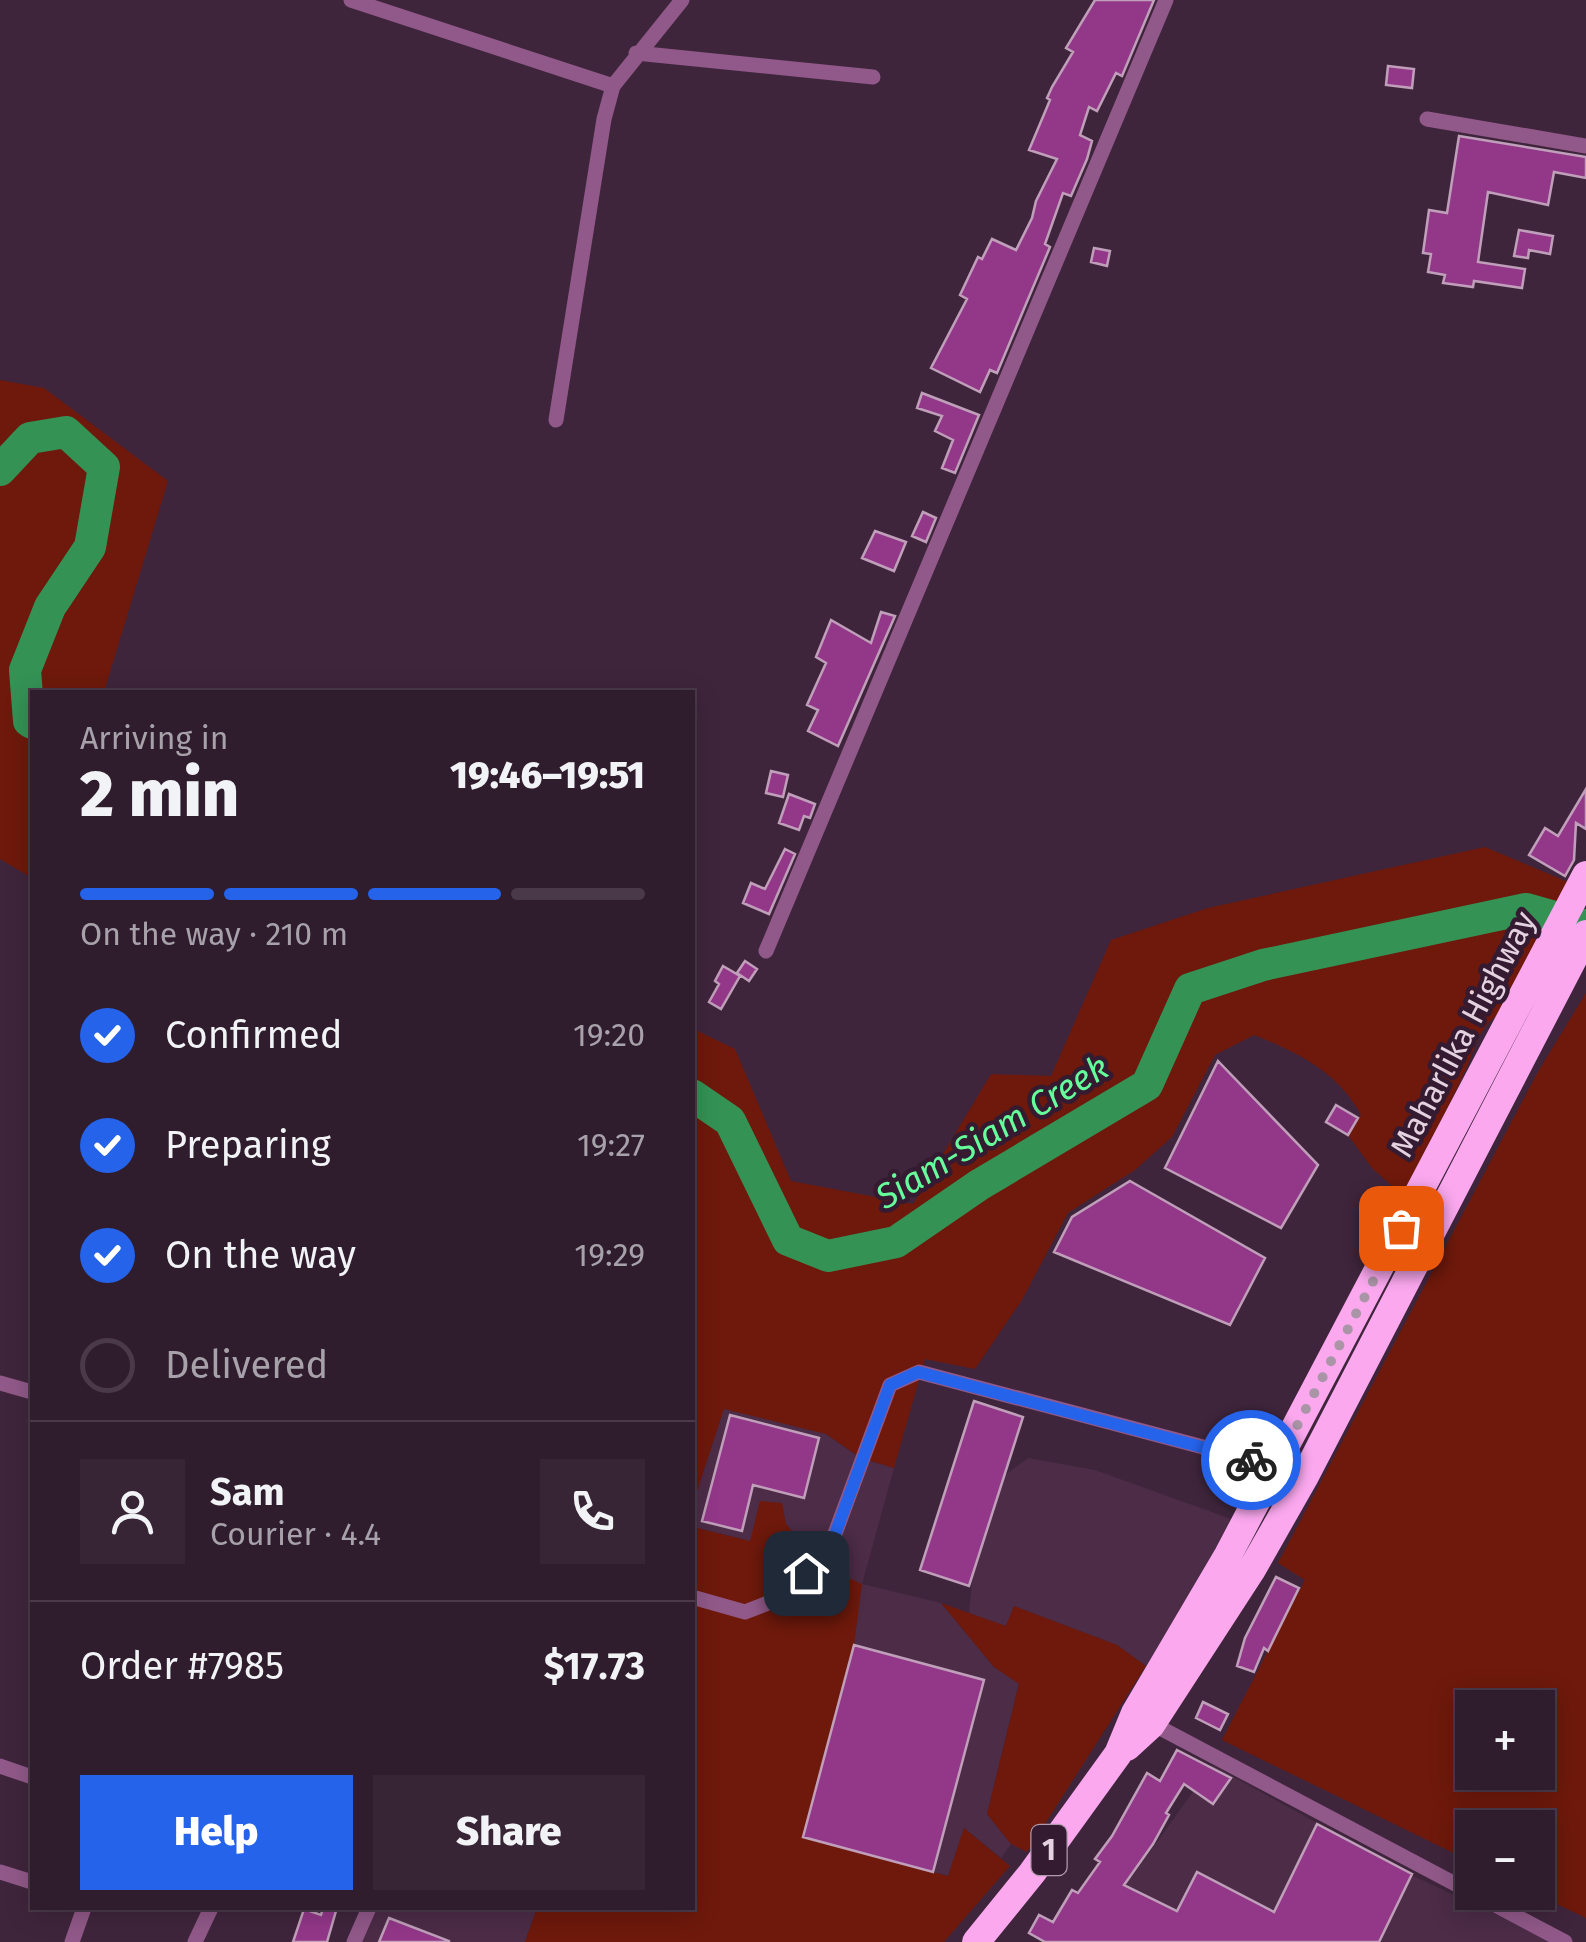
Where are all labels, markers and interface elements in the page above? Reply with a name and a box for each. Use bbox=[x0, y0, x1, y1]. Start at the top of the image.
text: Arriving in bbox=[80, 719, 228, 757]
text: 19:46–19:51 bbox=[450, 752, 645, 798]
text: 2 min bbox=[80, 755, 239, 833]
street label: Maharlika Highway bbox=[1382, 905, 1544, 1163]
text: On the way · 210 m bbox=[80, 915, 348, 953]
icon: check bbox=[80, 1008, 135, 1063]
text: Confirmed bbox=[165, 1012, 343, 1058]
text: 19:20 bbox=[573, 1016, 645, 1054]
water label: Siam-Siam Creek bbox=[867, 1046, 1116, 1219]
icon: check bbox=[80, 1118, 135, 1173]
text: Preparing bbox=[165, 1122, 331, 1168]
text: 19:27 bbox=[577, 1126, 645, 1164]
pin bbox=[1359, 1186, 1444, 1271]
icon: bag bbox=[1374, 1201, 1429, 1256]
icon: check bbox=[80, 1228, 135, 1283]
text: On the way bbox=[165, 1232, 356, 1278]
text: 19:29 bbox=[574, 1236, 645, 1274]
text: Delivered bbox=[165, 1342, 328, 1388]
courier bbox=[1201, 1410, 1301, 1510]
icon: bike bbox=[1224, 1433, 1279, 1488]
button: person bbox=[80, 1459, 185, 1564]
button: phone bbox=[540, 1459, 645, 1564]
text: Sam bbox=[210, 1469, 285, 1515]
text: Courier · 4.4 bbox=[210, 1515, 381, 1553]
pin bbox=[764, 1531, 849, 1616]
icon: home bbox=[779, 1546, 834, 1601]
text: Order #7985 bbox=[80, 1643, 284, 1689]
text: $17.73 bbox=[544, 1643, 645, 1689]
map controls bbox=[1455, 1690, 1555, 1910]
button: + bbox=[1455, 1690, 1555, 1790]
button: Help bbox=[80, 1775, 353, 1890]
button: Share bbox=[373, 1775, 645, 1890]
button: − bbox=[1455, 1810, 1555, 1910]
road number: 1 bbox=[1032, 1825, 1066, 1875]

